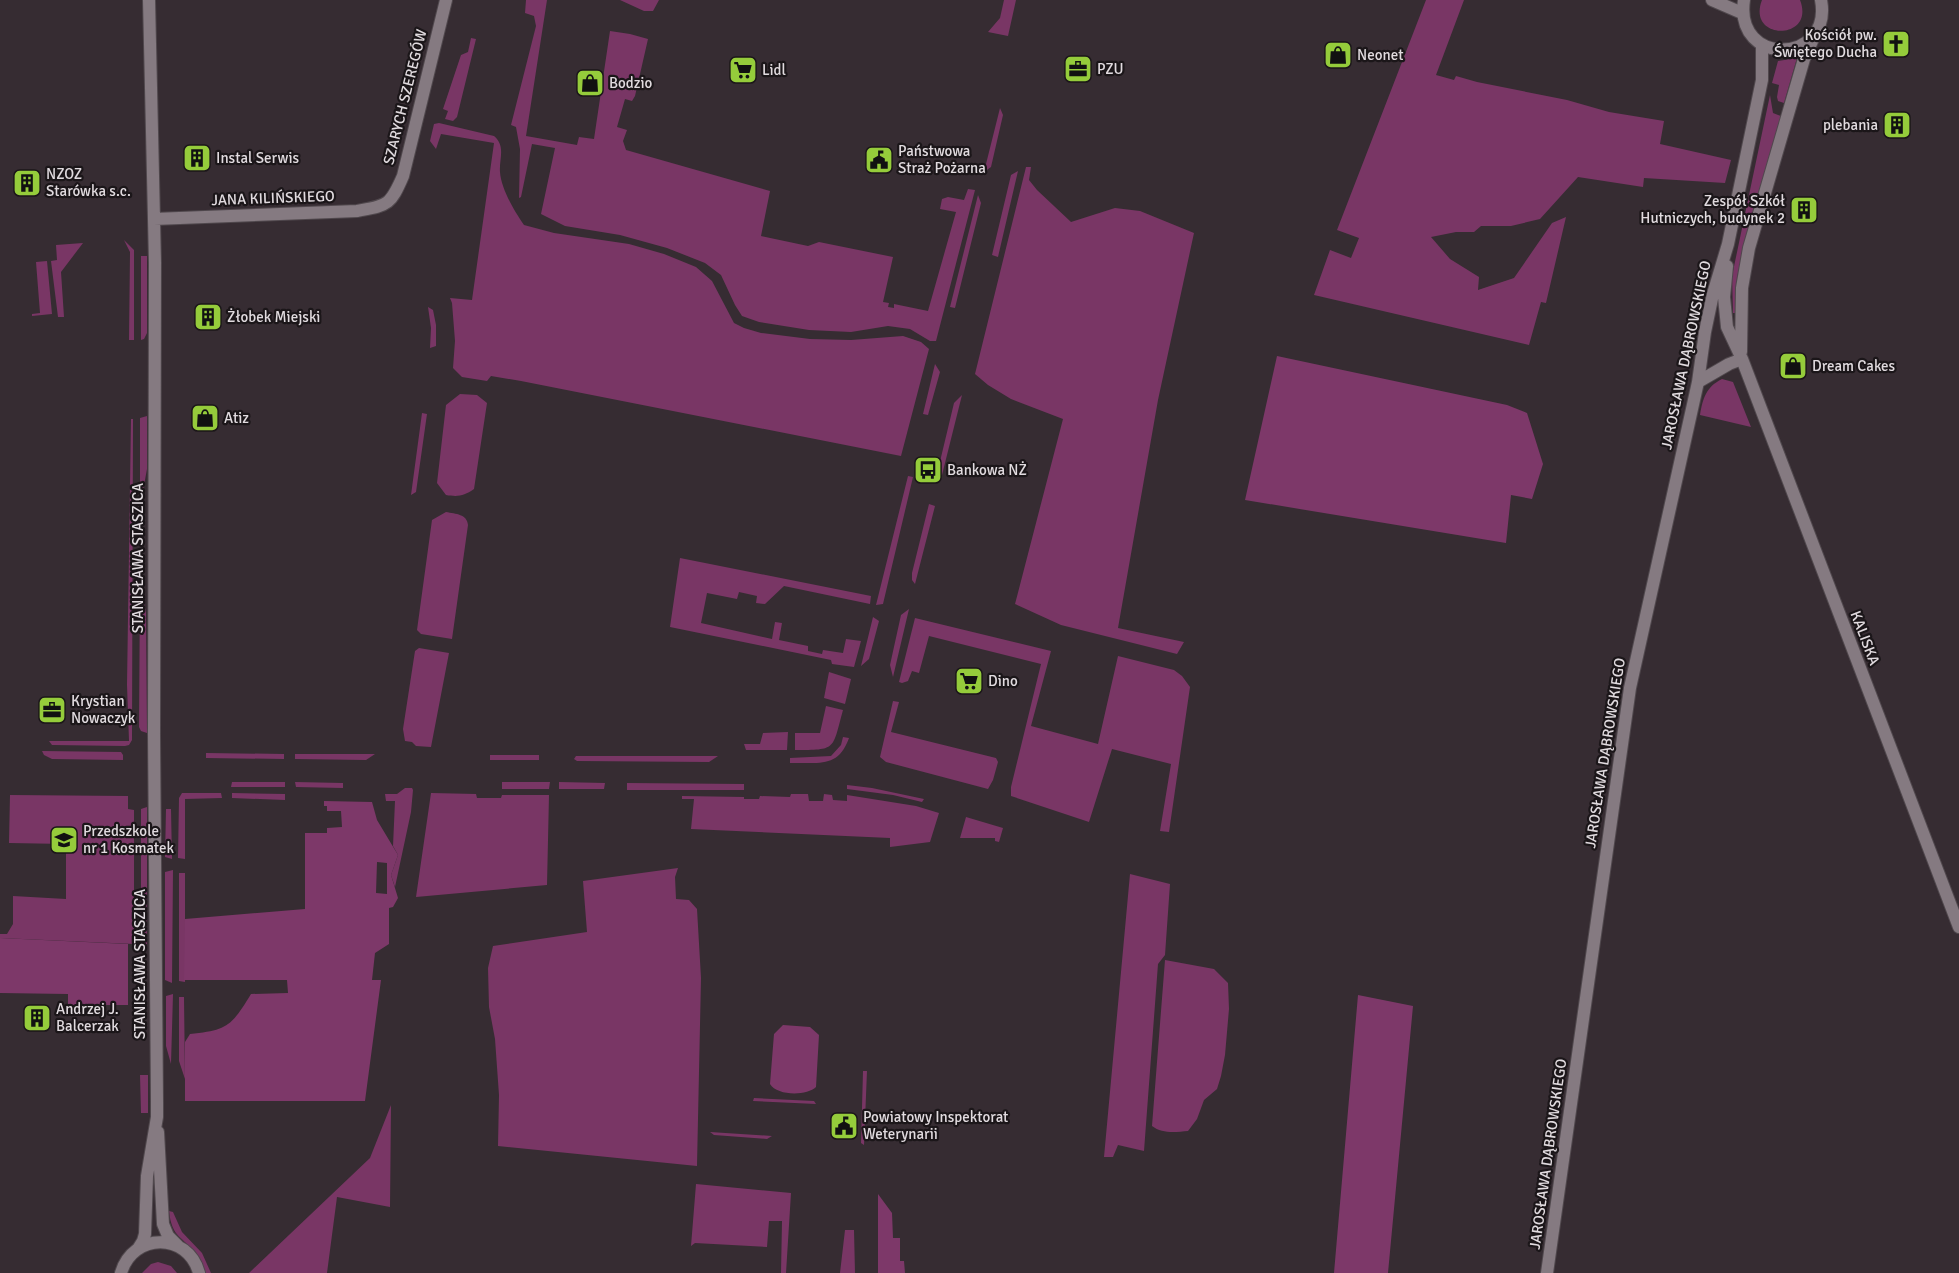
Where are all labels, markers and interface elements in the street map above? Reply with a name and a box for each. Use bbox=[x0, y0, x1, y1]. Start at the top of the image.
place label: Kościół pw. Świętego Ducha bbox=[1774, 26, 1877, 61]
street label: SZARYCH SZEREGÓW bbox=[379, 27, 431, 166]
church icon: Kościół pw. Świętego Ducha bbox=[1881, 29, 1911, 59]
shop icon: Neonet bbox=[1323, 40, 1353, 70]
place label: Neonet bbox=[1357, 46, 1403, 64]
office icon: PZU bbox=[1063, 54, 1093, 84]
supermarket icon: Lidl bbox=[728, 55, 758, 85]
place label: PZU bbox=[1097, 60, 1124, 78]
place label: Lidl bbox=[762, 61, 786, 79]
shop icon: Bodzio bbox=[575, 68, 605, 98]
place label: Bodzio bbox=[609, 74, 653, 92]
building icon: plebania bbox=[1882, 110, 1912, 140]
place label: plebania bbox=[1823, 116, 1878, 134]
place label: Państwowa Straż Pożarna bbox=[898, 142, 986, 177]
building icon: Instal Serwis bbox=[182, 143, 212, 173]
public building icon: Państwowa Straż Pożarna bbox=[864, 145, 894, 175]
place label: Instal Serwis bbox=[216, 149, 299, 167]
place label: NZOZ Starówka s.c. bbox=[46, 165, 131, 200]
building icon: NZOZ Starówka s.c. bbox=[12, 168, 42, 198]
street label: JANA KILIŃSKIEGO bbox=[211, 186, 335, 209]
place label: Zespół Szkół Hutniczych, budynek 2 bbox=[1640, 192, 1785, 227]
building icon: Zespół Szkół Hutniczych, budynek 2 bbox=[1789, 195, 1819, 225]
street label: JAROSŁAWA DĄBROWSKIEGO bbox=[1657, 259, 1715, 451]
building icon: Żłobek Miejski bbox=[193, 302, 223, 332]
place label: Żłobek Miejski bbox=[227, 308, 320, 326]
shop icon: Dream Cakes bbox=[1778, 351, 1808, 381]
place label: Dream Cakes bbox=[1812, 357, 1896, 375]
shop icon: Atiz bbox=[190, 403, 220, 433]
place label: Atiz bbox=[224, 409, 249, 427]
bus stop icon: Bankowa NŻ bbox=[913, 455, 943, 485]
place label: Bankowa NŻ bbox=[947, 461, 1027, 479]
street label: STANISŁAWA STASZICA bbox=[129, 483, 147, 633]
street label: KALISKA bbox=[1846, 608, 1884, 668]
street label: JAROSŁAWA DĄBROWSKIEGO bbox=[1581, 656, 1629, 849]
supermarket icon: Dino bbox=[954, 666, 984, 696]
place label: Dino bbox=[988, 672, 1018, 690]
place label: Krystian Nowaczyk bbox=[71, 692, 136, 727]
office icon: Krystian Nowaczyk bbox=[37, 695, 67, 725]
place label: Przedszkole nr 1 Kosmatek bbox=[83, 822, 174, 857]
school or university icon: Przedszkole nr 1 Kosmatek bbox=[49, 825, 79, 855]
street label: STANISŁAWA STASZICA bbox=[131, 889, 149, 1039]
place label: Andrzej J. Balcerzak bbox=[56, 1000, 119, 1035]
building icon: Andrzej J. Balcerzak bbox=[22, 1003, 52, 1033]
street label: JAROSŁAWA DĄBROWSKIEGO bbox=[1526, 1057, 1570, 1251]
place label: Powiatowy Inspektorat Weterynarii bbox=[863, 1108, 1008, 1143]
public building icon: Powiatowy Inspektorat Weterynarii bbox=[829, 1111, 859, 1141]

